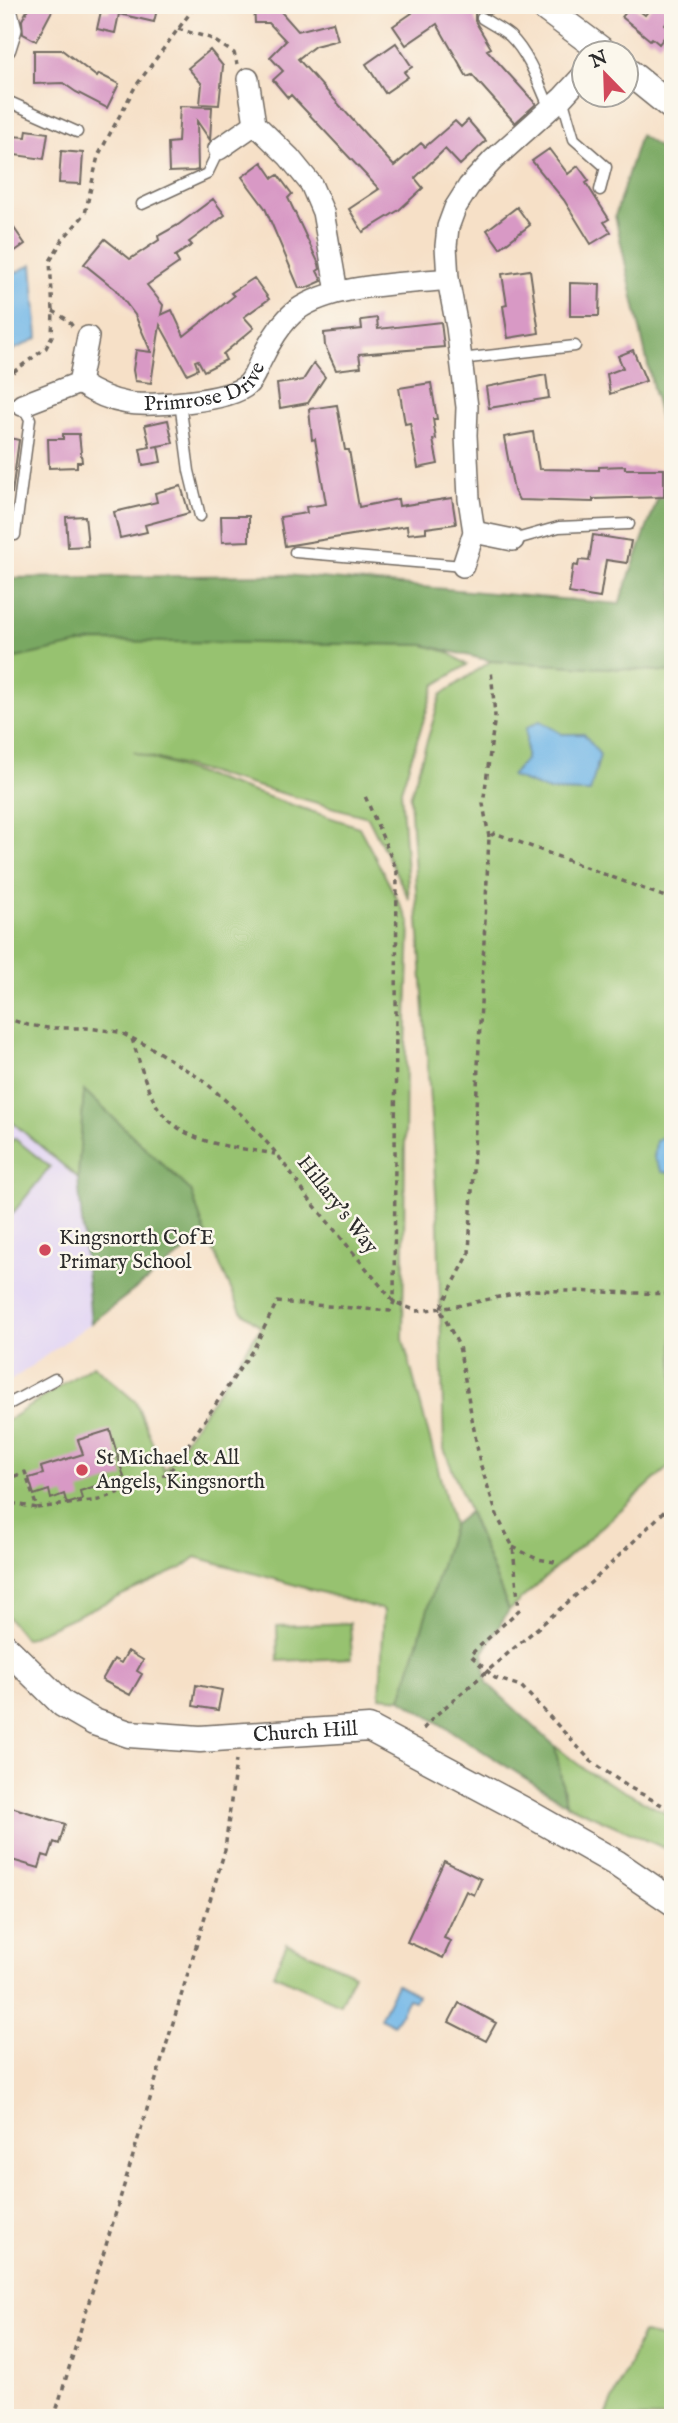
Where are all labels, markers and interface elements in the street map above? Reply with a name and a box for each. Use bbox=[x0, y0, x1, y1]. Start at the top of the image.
north arrow bbox=[570, 38, 640, 108]
text: N bbox=[586, 46, 612, 75]
street label: Primrose Drive bbox=[144, 358, 272, 418]
street label: Hillary's Way bbox=[290, 1150, 384, 1260]
place label: Kingsnorth CofE Primary School bbox=[59, 1225, 214, 1276]
marker: Kingsnorth CofE Primary School bbox=[37, 1242, 53, 1258]
place label: St Michael & All Angels, Kingsnorth bbox=[95, 1445, 265, 1496]
marker: St Michael & All Angels, Kingsnorth bbox=[74, 1462, 90, 1478]
street label: Church Hill bbox=[252, 1715, 359, 1749]

